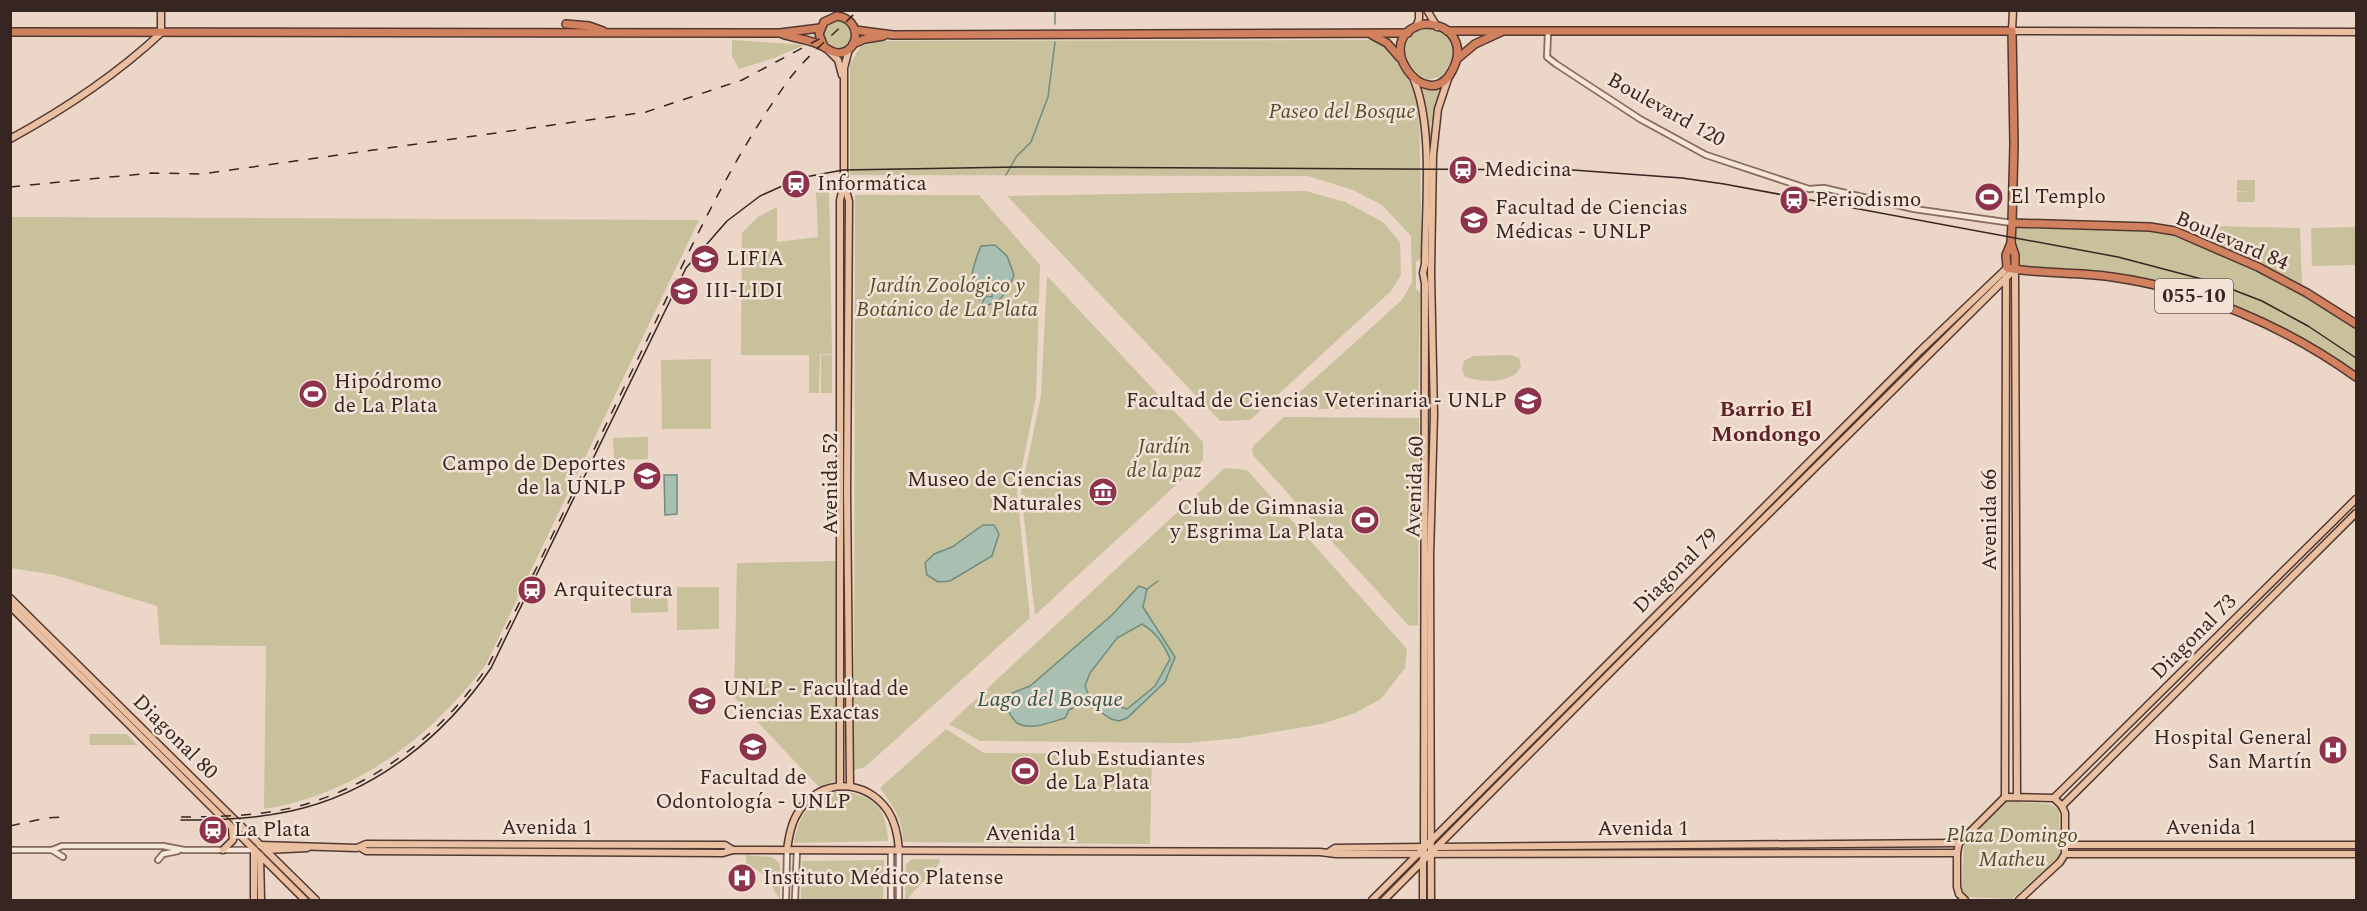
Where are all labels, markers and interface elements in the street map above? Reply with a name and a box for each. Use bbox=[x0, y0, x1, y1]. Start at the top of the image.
street label: Boulevard 120 bbox=[1601, 64, 1731, 156]
park label: Paseo del Bosque bbox=[1268, 96, 1416, 128]
station icon: Medicina bbox=[1447, 154, 1479, 186]
place label: Medicina bbox=[1484, 154, 1572, 186]
station icon: Informática bbox=[780, 168, 812, 200]
place label: Informática bbox=[817, 168, 927, 200]
sports icon: El Templo bbox=[1973, 181, 2005, 213]
place label: El Templo bbox=[2010, 181, 2106, 213]
station icon: Periodismo bbox=[1778, 184, 1810, 216]
place label: Periodismo bbox=[1815, 184, 1921, 216]
place label: Facultad de Ciencias Médicas - UNLP bbox=[1495, 192, 1688, 248]
street label: Boulevard 84 bbox=[2170, 203, 2294, 279]
school or university icon: Facultad de Ciencias Médicas - UNLP bbox=[1458, 204, 1490, 236]
school or university icon: LIFIA bbox=[689, 243, 721, 275]
place label: LIFIA bbox=[726, 243, 784, 275]
park label: Jardín Zoológico y Botánico de La Plata bbox=[856, 270, 1038, 326]
school or university icon: III-LIDI bbox=[668, 275, 700, 307]
place label: III-LIDI bbox=[705, 275, 783, 307]
road number: 055-10 bbox=[2155, 279, 2233, 313]
place label: Hipódromo de La Plata bbox=[334, 366, 442, 422]
sports icon: Hipódromo de La Plata bbox=[297, 378, 329, 410]
place label: Facultad de Ciencias Veterinaria - UNLP bbox=[1126, 385, 1507, 417]
school or university icon: Facultad de Ciencias Veterinaria - UNLP bbox=[1512, 385, 1544, 417]
district label: Barrio El Mondongo bbox=[1711, 393, 1821, 451]
park label: Jardín de la paz bbox=[1126, 431, 1202, 487]
street label: Avenida 52 bbox=[815, 433, 847, 535]
street label: Avenida 60 bbox=[1397, 435, 1433, 539]
place label: Campo de Deportes de la UNLP bbox=[442, 448, 626, 504]
school or university icon: Campo de Deportes de la UNLP bbox=[631, 460, 663, 492]
place label: Museo de Ciencias Naturales bbox=[907, 464, 1082, 520]
street label: Avenida 66 bbox=[1974, 469, 2006, 571]
museum icon: Museo de Ciencias Naturales bbox=[1087, 476, 1119, 508]
place label: Club de Gimnasia y Esgrima La Plata bbox=[1169, 492, 1345, 548]
sports icon: Club de Gimnasia y Esgrima La Plata bbox=[1349, 504, 1381, 536]
street label: Diagonal 79 bbox=[1626, 521, 1726, 621]
station icon: Arquitectura bbox=[516, 574, 548, 606]
place label: Arquitectura bbox=[553, 574, 674, 606]
street label: Diagonal 73 bbox=[2144, 586, 2245, 687]
place label: UNLP - Facultad de Ciencias Exactas bbox=[723, 673, 909, 729]
water label: Lago del Bosque bbox=[977, 683, 1123, 716]
school or university icon: UNLP - Facultad de Ciencias Exactas bbox=[686, 685, 718, 717]
street label: Diagonal 80 bbox=[125, 687, 225, 787]
place label: Hospital General San Martín bbox=[2154, 722, 2312, 778]
school or university icon: Facultad de Odontología - UNLP bbox=[737, 731, 769, 763]
hospital icon: Hospital General San Martín bbox=[2317, 734, 2349, 766]
place label: Club Estudiantes de La Plata bbox=[1046, 743, 1205, 799]
sports icon: Club Estudiantes de La Plata bbox=[1009, 755, 1041, 787]
place label: Facultad de Odontología - UNLP bbox=[655, 762, 851, 818]
street label: Avenida 1 bbox=[501, 812, 593, 844]
street label: Avenida 1 bbox=[2165, 812, 2257, 844]
street label: Avenida 1 bbox=[1597, 813, 1689, 845]
station icon: La Plata bbox=[197, 814, 229, 846]
place label: La Plata bbox=[234, 814, 311, 846]
street label: Avenida 1 bbox=[985, 818, 1077, 850]
park label: Plaza Domingo Matheu bbox=[1946, 820, 2078, 876]
hospital icon: Instituto Médico Platense bbox=[726, 862, 758, 894]
place label: Instituto Médico Platense bbox=[763, 862, 1004, 894]

